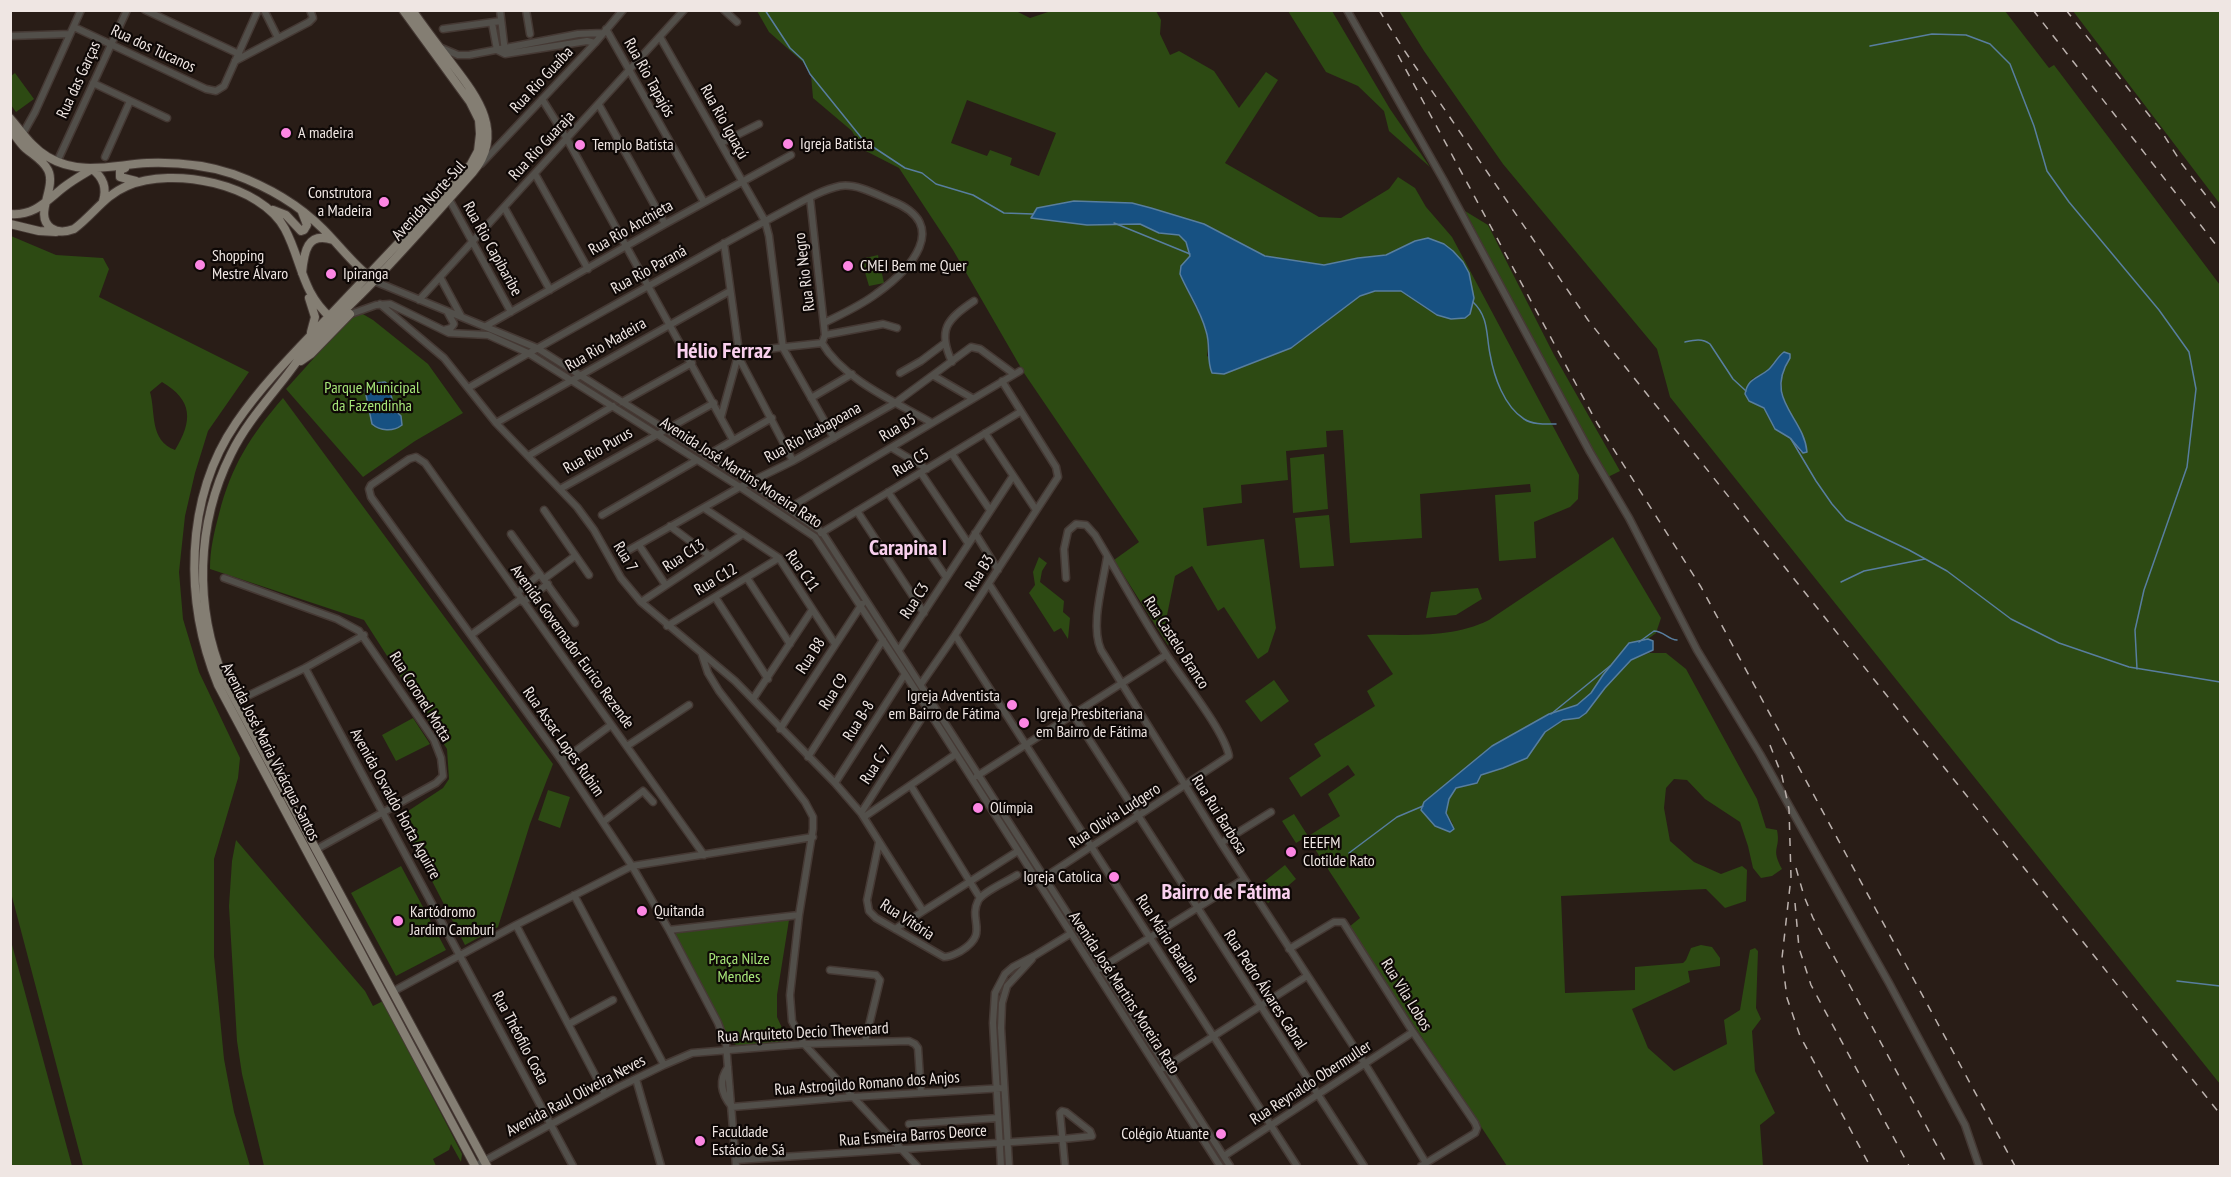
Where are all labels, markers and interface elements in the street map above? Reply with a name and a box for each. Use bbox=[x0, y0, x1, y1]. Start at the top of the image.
street label: Rua dos Tucanos bbox=[108, 21, 198, 77]
street label: Rua Rio Tapajós bbox=[619, 35, 679, 121]
street label: Rua das Garças bbox=[53, 38, 105, 122]
street label: Rua Rio Guaíba bbox=[506, 43, 578, 117]
street label: Rua Rio Iguaçú bbox=[696, 81, 752, 163]
street label: Rua Rio Guaraja bbox=[505, 107, 579, 185]
place label: A madeira bbox=[298, 123, 354, 143]
marker: A madeira bbox=[279, 126, 293, 140]
place label: Igreja Batista bbox=[800, 134, 873, 154]
place label: Templo Batista bbox=[592, 135, 674, 155]
marker: Igreja Batista bbox=[781, 137, 795, 151]
marker: Templo Batista bbox=[573, 138, 587, 152]
street label: Avenida Norte-Sul bbox=[388, 157, 470, 245]
place label: Construtora a Madeira bbox=[308, 183, 372, 221]
marker: Construtora a Madeira bbox=[377, 195, 391, 209]
street label: Rua Rio Anchieta bbox=[585, 196, 677, 260]
street label: Rua Rio Capibaribe bbox=[458, 199, 526, 299]
street label: Rua Rio Negro bbox=[791, 232, 819, 312]
street label: Rua Rio Paraná bbox=[608, 241, 690, 299]
place label: Shopping Mestre Álvaro bbox=[212, 246, 288, 284]
place label: CMEI Bem me Quer bbox=[860, 256, 967, 276]
marker: Shopping Mestre Álvaro bbox=[193, 258, 207, 272]
marker: CMEI Bem me Quer bbox=[841, 259, 855, 273]
place label: Ipiranga bbox=[343, 264, 388, 284]
marker: Ipiranga bbox=[324, 267, 338, 281]
street label: Rua Rio Madeira bbox=[562, 314, 650, 376]
district label: Hélio Ferraz bbox=[677, 339, 771, 365]
park label: Parque Municipal da Fazendinha bbox=[324, 378, 420, 416]
street label: Rua Rio Itabapoana bbox=[761, 399, 865, 467]
street label: Rua B5 bbox=[876, 410, 920, 446]
street label: Avenida José Martins Moreira Rato bbox=[656, 413, 826, 533]
street label: Rua Rio Purus bbox=[560, 424, 636, 478]
street label: Rua C5 bbox=[889, 445, 933, 481]
street label: Rua C13 bbox=[659, 535, 709, 577]
district label: Carapina I bbox=[869, 536, 947, 562]
street label: Rua 7 bbox=[609, 539, 641, 575]
street label: Rua C11 bbox=[781, 547, 823, 595]
street label: Rua B3 bbox=[961, 551, 999, 595]
street label: Rua C12 bbox=[691, 560, 741, 600]
street label: Avenida Governador Eurico Rezende bbox=[506, 561, 638, 733]
street label: Rua C3 bbox=[896, 579, 934, 623]
street label: Rua Castelo Branco bbox=[1139, 593, 1213, 693]
street label: Rua B8 bbox=[792, 634, 830, 678]
street label: Rua Coronel Motta bbox=[385, 648, 455, 746]
street label: Avenida José Maria Vivácqua Santos bbox=[217, 660, 323, 844]
street label: Rua C9 bbox=[815, 670, 853, 714]
street label: Rua Assac Lopes Rubim bbox=[518, 684, 608, 800]
place label: Igreja Adventista em Bairro de Fátima bbox=[888, 686, 1000, 724]
street label: Rua B-8 bbox=[839, 697, 879, 745]
marker: Igreja Adventista em Bairro de Fátima bbox=[1005, 698, 1019, 712]
place label: Igreja Presbiteriana em Bairro de Fátima bbox=[1036, 704, 1148, 742]
marker: Igreja Presbiteriana em Bairro de Fátima bbox=[1017, 716, 1031, 730]
street label: Avenida Osvaldo Horta Aguirre bbox=[346, 725, 444, 883]
street label: Rua C 7 bbox=[856, 742, 896, 788]
street label: Rua Rui Barbosa bbox=[1187, 772, 1251, 858]
street label: Rua Olivia Ludgero bbox=[1066, 779, 1164, 853]
place label: Olímpia bbox=[990, 798, 1033, 818]
marker: Olímpia bbox=[971, 801, 985, 815]
place label: EEEFM Clotilde Rato bbox=[1303, 833, 1375, 871]
marker: EEEFM Clotilde Rato bbox=[1284, 845, 1298, 859]
place label: Igreja Catolica bbox=[1023, 867, 1102, 887]
marker: Igreja Catolica bbox=[1107, 870, 1121, 884]
district label: Bairro de Fátima bbox=[1161, 880, 1291, 906]
street label: Rua Mário Batalha bbox=[1131, 891, 1203, 987]
street label: Rua Vitória bbox=[876, 895, 938, 945]
place label: Quitanda bbox=[654, 901, 704, 921]
place label: Kartódromo Jardim Camburi bbox=[410, 902, 495, 940]
marker: Quitanda bbox=[635, 904, 649, 918]
street label: Avenida José Martins Moreira Rato bbox=[1064, 908, 1184, 1078]
marker: Kartódromo Jardim Camburi bbox=[391, 914, 405, 928]
street label: Rua Pedro Álvares Cabral bbox=[1219, 927, 1311, 1053]
park label: Praça Nilze Mendes bbox=[708, 949, 770, 987]
street label: Rua Vila Lobos bbox=[1376, 956, 1436, 1034]
street label: Rua Théofilo Costa bbox=[487, 988, 553, 1088]
street label: Rua Arquiteto Decio Thevenard bbox=[717, 1019, 889, 1047]
street label: Rua Reynaldo Obermuller bbox=[1247, 1037, 1375, 1129]
street label: Avenida Raul Oliveira Neves bbox=[503, 1051, 649, 1141]
street label: Rua Astrogildo Romano dos Anjos bbox=[774, 1068, 960, 1100]
street label: Rua Esmeira Barros Deorce bbox=[839, 1121, 987, 1151]
place label: Faculdade Estácio de Sá bbox=[712, 1122, 785, 1160]
place label: Colégio Atuante bbox=[1121, 1124, 1209, 1144]
marker: Colégio Atuante bbox=[1214, 1127, 1228, 1141]
marker: Faculdade Estácio de Sá bbox=[693, 1134, 707, 1148]

